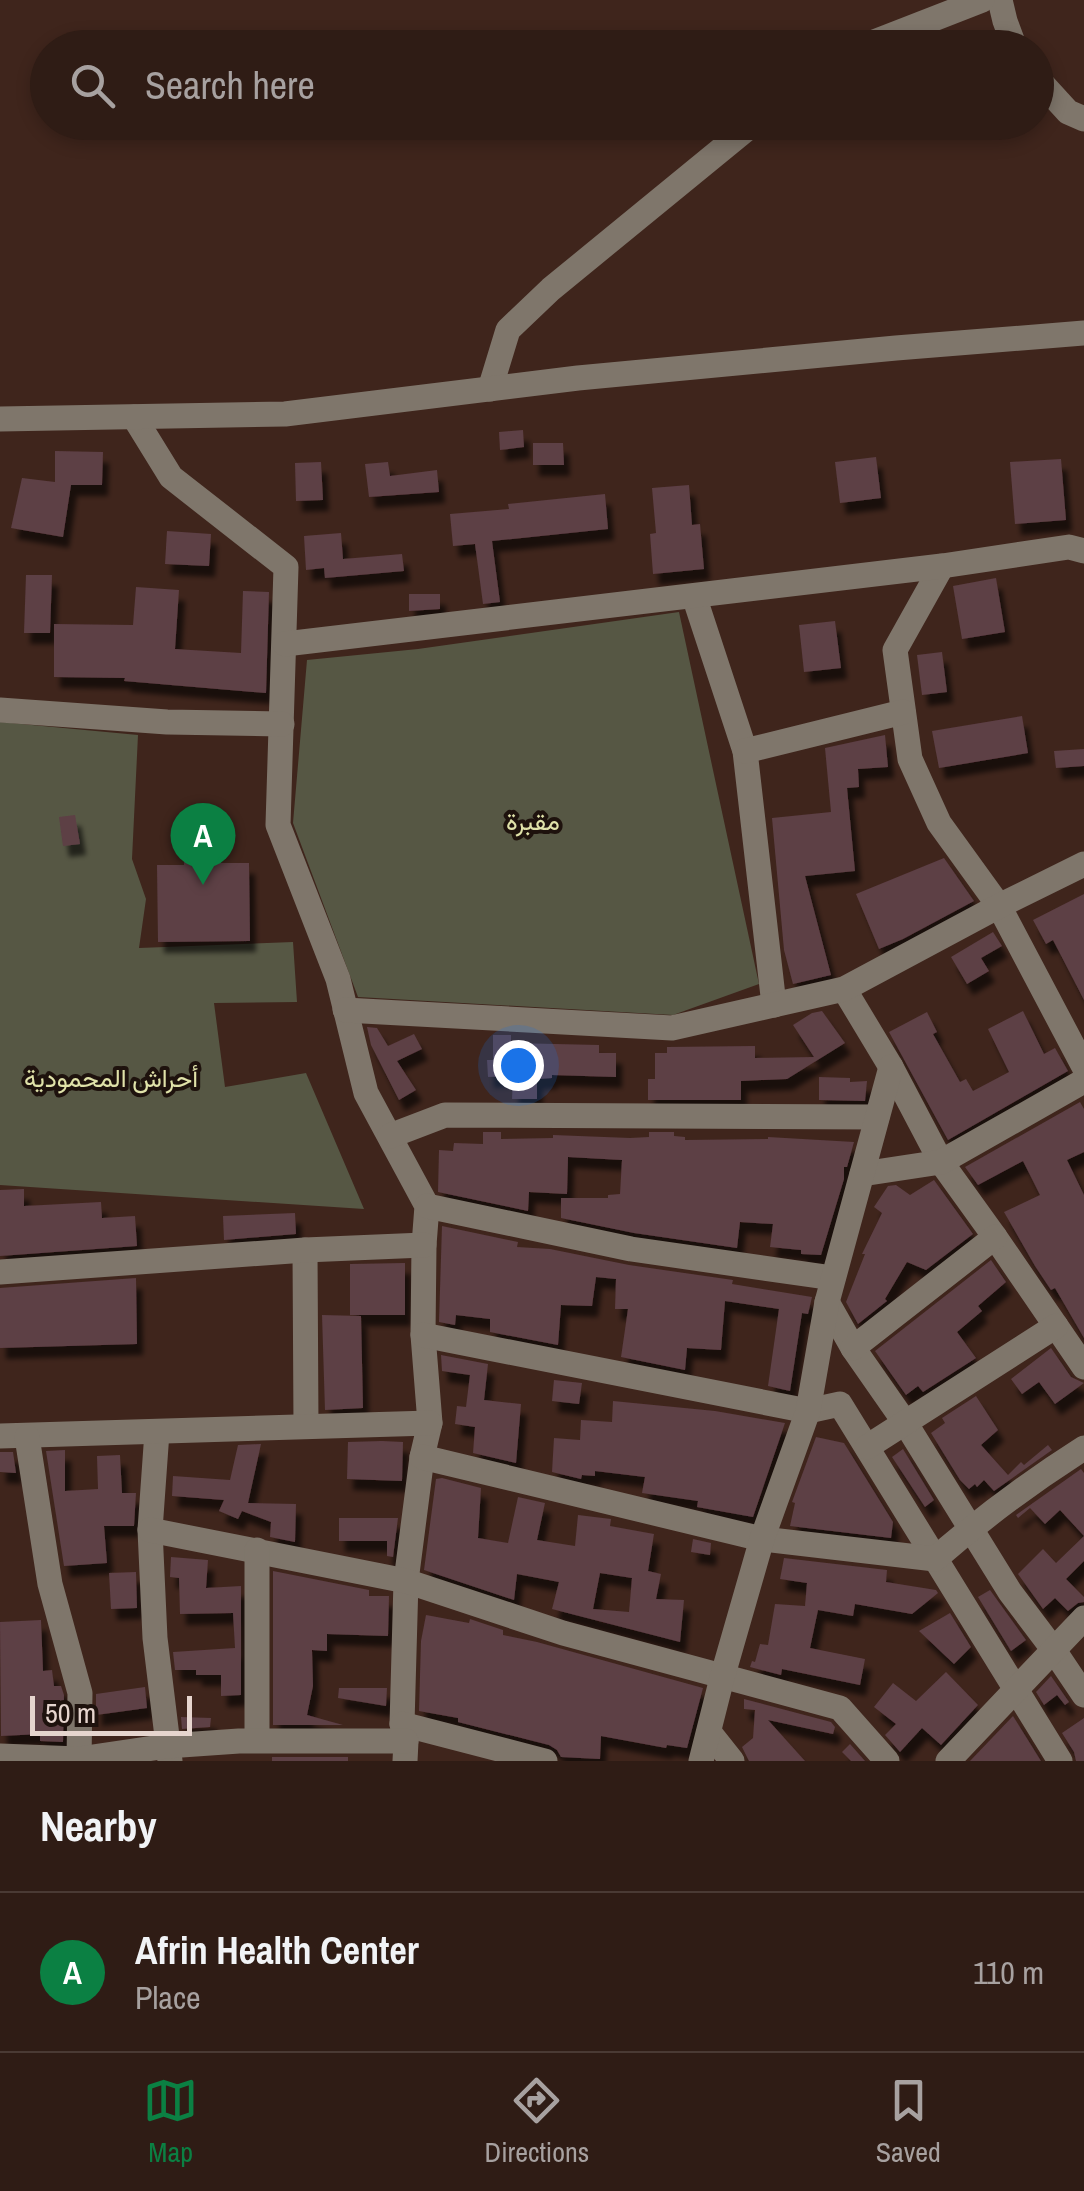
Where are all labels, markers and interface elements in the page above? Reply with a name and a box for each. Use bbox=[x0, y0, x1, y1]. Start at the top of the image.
search box bbox=[30, 30, 1054, 140]
icon: search bbox=[65, 58, 120, 113]
text: Search here bbox=[145, 60, 315, 111]
pin: A bbox=[170, 802, 236, 885]
park label: مقبرة bbox=[506, 804, 560, 838]
your location bbox=[493, 1040, 544, 1091]
park label: أحراش المحمودية bbox=[24, 1061, 198, 1095]
scale bar bbox=[30, 1691, 192, 1736]
text: 50 m bbox=[45, 1694, 96, 1732]
text: Nearby bbox=[40, 1798, 157, 1854]
text: Afrin Health Center bbox=[135, 1925, 419, 1976]
text: A bbox=[63, 1951, 82, 1994]
text: 110 m bbox=[973, 1951, 1044, 1994]
text: Place bbox=[135, 1976, 201, 2019]
tab: Map bbox=[143, 2073, 198, 2171]
tab: Directions bbox=[485, 2073, 589, 2171]
tab: Saved bbox=[876, 2073, 941, 2171]

